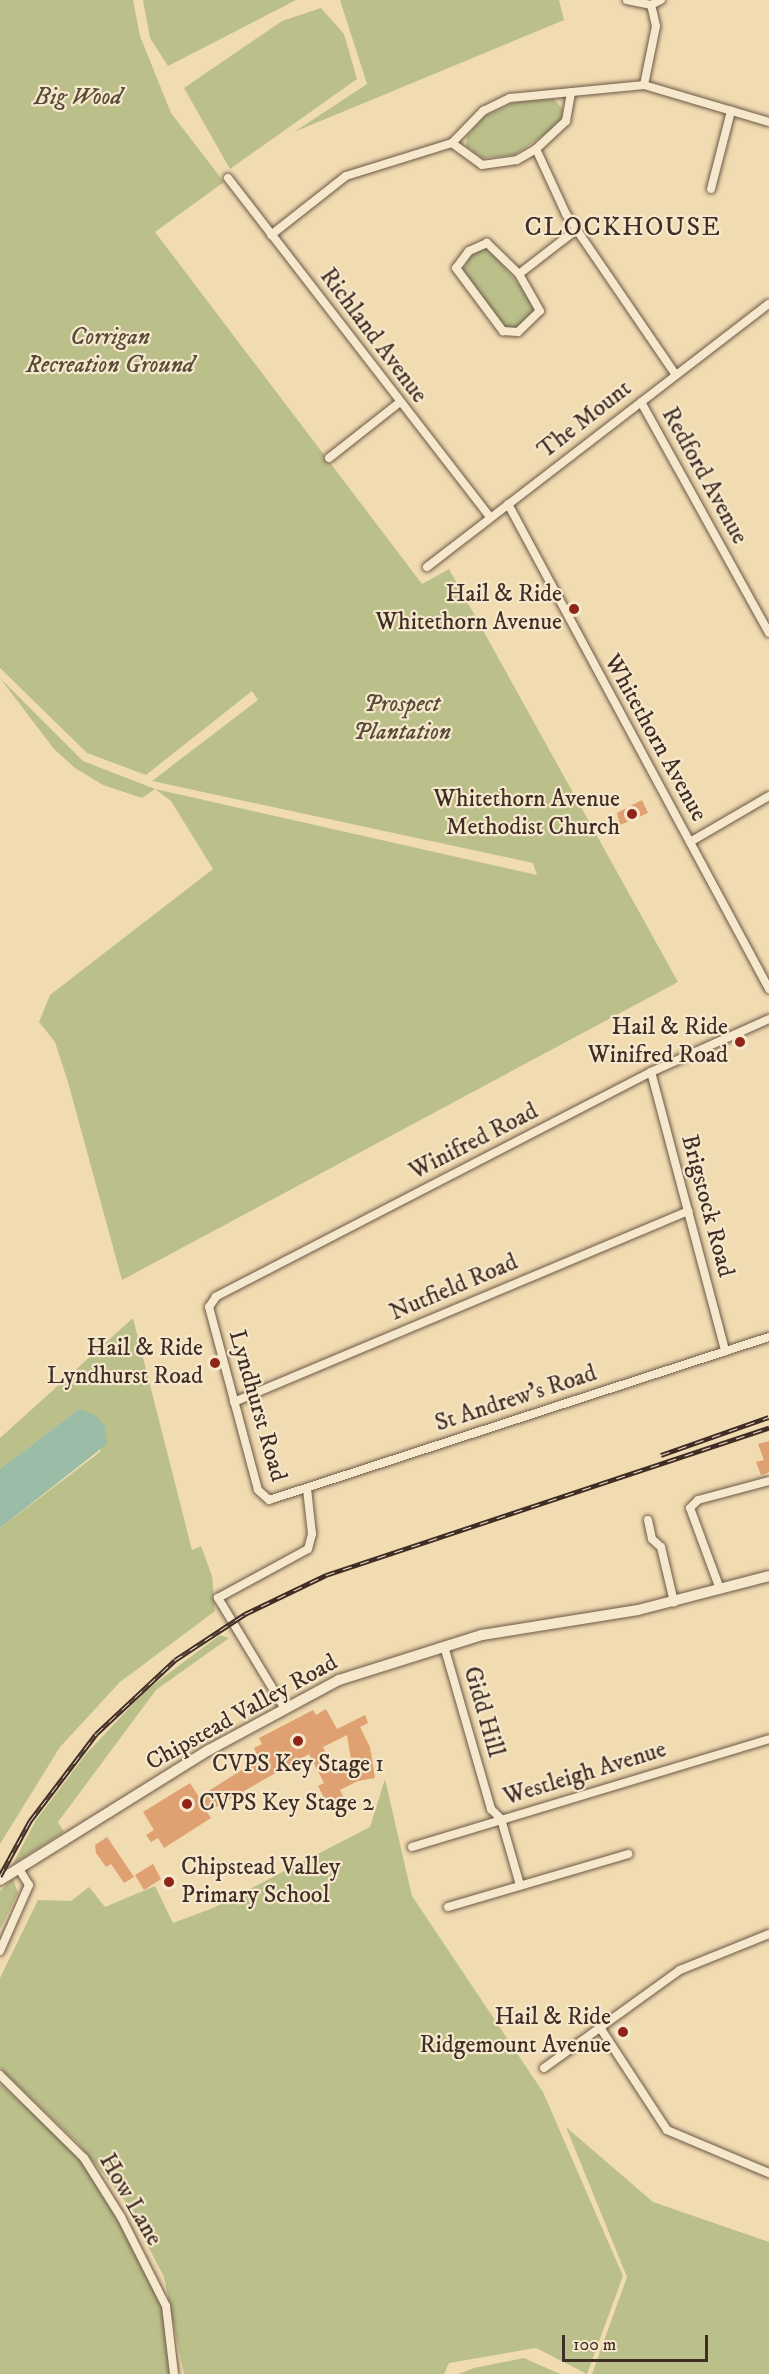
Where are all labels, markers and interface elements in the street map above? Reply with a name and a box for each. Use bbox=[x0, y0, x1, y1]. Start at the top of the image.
park label: Big Wood bbox=[34, 84, 122, 112]
district label: CLOCKHOUSE bbox=[525, 212, 721, 244]
street label: Richland Avenue bbox=[313, 263, 433, 409]
park label: Corrigan Recreation Ground bbox=[26, 324, 194, 380]
street label: The Mount bbox=[533, 375, 637, 465]
street label: Redford Avenue bbox=[655, 403, 753, 549]
place label: Hail & Ride Whitethorn Avenue bbox=[375, 581, 562, 637]
marker: Hail & Ride Whitethorn Avenue bbox=[567, 602, 581, 616]
street label: Whitethorn Avenue bbox=[597, 649, 713, 827]
park label: Prospect Plantation bbox=[353, 691, 451, 747]
place label: Whitethorn Avenue Methodist Church bbox=[433, 786, 620, 842]
marker: Whitethorn Avenue Methodist Church bbox=[625, 807, 639, 821]
place label: Hail & Ride Winifred Road bbox=[588, 1014, 728, 1070]
marker: Hail & Ride Winifred Road bbox=[733, 1035, 747, 1049]
street label: Winifred Road bbox=[405, 1097, 543, 1187]
street label: Brigstock Road bbox=[674, 1132, 740, 1280]
street label: Nutfield Road bbox=[386, 1248, 522, 1328]
street label: Lyndhurst Road bbox=[222, 1327, 292, 1485]
place label: Hail & Ride Lyndhurst Road bbox=[47, 1335, 203, 1391]
marker: Hail & Ride Lyndhurst Road bbox=[208, 1356, 222, 1370]
street label: St Andrew's Road bbox=[432, 1359, 600, 1439]
street label: Chipstead Valley Road bbox=[141, 1648, 343, 1778]
street label: Gidd Hill bbox=[456, 1663, 510, 1761]
marker: CVPS Key Stage 1 bbox=[291, 1734, 305, 1748]
street label: Westleigh Avenue bbox=[500, 1736, 670, 1812]
place label: CVPS Key Stage 1 bbox=[212, 1751, 384, 1779]
place label: CVPS Key Stage 2 bbox=[199, 1790, 374, 1818]
marker: CVPS Key Stage 2 bbox=[180, 1797, 194, 1811]
place label: Chipstead Valley Primary School bbox=[181, 1854, 340, 1910]
marker: Chipstead Valley Primary School bbox=[162, 1875, 176, 1889]
place label: Hail & Ride Ridgemount Avenue bbox=[420, 2004, 611, 2060]
marker: Hail & Ride Ridgemount Avenue bbox=[616, 2025, 630, 2039]
street label: How Lane bbox=[92, 2149, 168, 2251]
scale bar bbox=[565, 2323, 710, 2361]
text: 100 m bbox=[573, 2334, 616, 2356]

